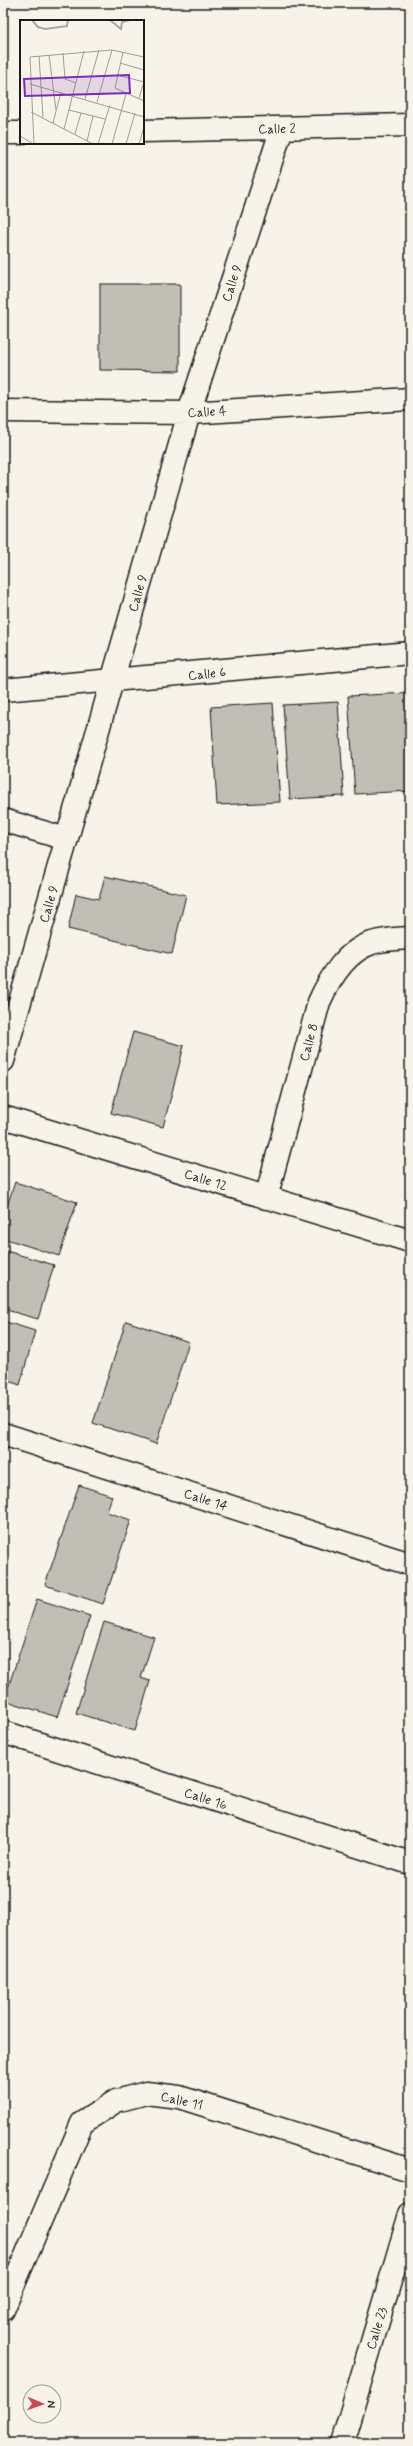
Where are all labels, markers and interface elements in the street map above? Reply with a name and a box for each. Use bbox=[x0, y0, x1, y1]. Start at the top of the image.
inset map bbox=[20, 20, 144, 144]
street label: Calle 2 bbox=[258, 121, 297, 138]
street label: Calle 9 bbox=[218, 263, 246, 304]
street label: Calle 4 bbox=[187, 403, 227, 422]
street label: Calle 9 bbox=[125, 573, 152, 614]
street label: Calle 6 bbox=[187, 664, 227, 685]
street label: Calle 9 bbox=[36, 884, 63, 925]
street label: Calle 8 bbox=[296, 1021, 323, 1063]
street label: Calle 12 bbox=[182, 1166, 229, 1195]
street label: Calle 14 bbox=[181, 1485, 230, 1516]
street label: Calle 16 bbox=[182, 1784, 229, 1814]
street label: Calle 11 bbox=[159, 2088, 204, 2115]
street label: Calle 23 bbox=[363, 2305, 392, 2352]
north arrow bbox=[22, 2384, 62, 2424]
text: N bbox=[44, 2400, 58, 2408]

